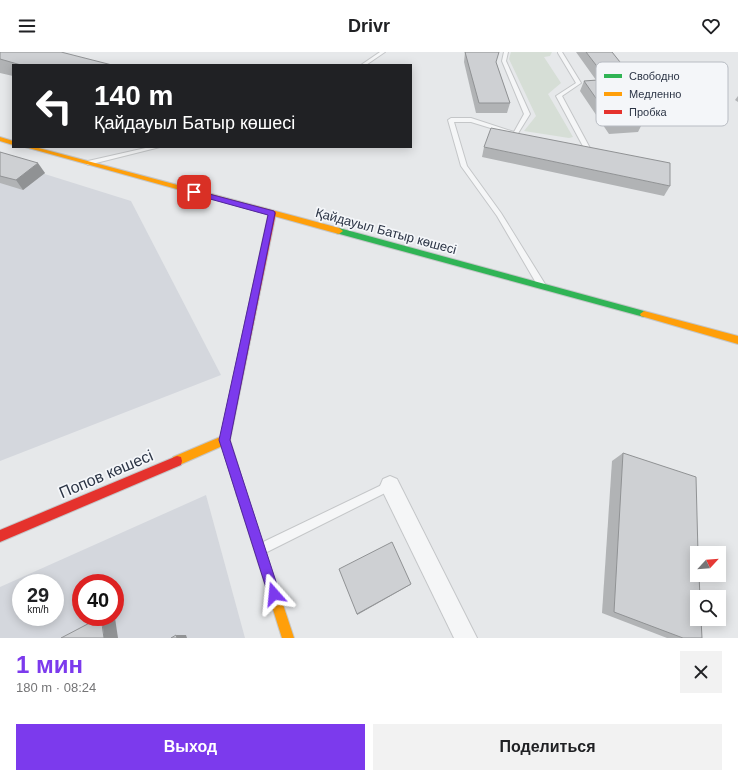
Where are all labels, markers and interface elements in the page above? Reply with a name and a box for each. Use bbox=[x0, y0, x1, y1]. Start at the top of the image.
icon: menu bbox=[16, 15, 38, 37]
icon: heart bbox=[700, 15, 722, 37]
text: Drivr bbox=[348, 16, 390, 36]
legend bbox=[596, 62, 728, 126]
text: Свободно bbox=[629, 70, 680, 82]
icon: left bbox=[28, 80, 80, 132]
text: 140 m bbox=[94, 80, 173, 111]
text: Медленно bbox=[629, 88, 681, 100]
text: Пробка bbox=[629, 106, 667, 118]
text: Қайдауыл Батыр көшесі bbox=[94, 113, 295, 133]
pin bbox=[177, 175, 211, 209]
icon: arrive bbox=[183, 181, 205, 203]
street label: Қайдауыл Батыр көшесі bbox=[314, 205, 458, 257]
street label: Попов көшесі bbox=[57, 447, 155, 501]
north arrow bbox=[690, 546, 726, 582]
map controls bbox=[690, 546, 726, 626]
position arrow bbox=[253, 573, 295, 615]
speed limit sign: 40 bbox=[72, 574, 124, 626]
text: 29 bbox=[27, 584, 49, 606]
button: search bbox=[690, 590, 726, 626]
text: km/h bbox=[27, 604, 49, 615]
text: 1 мин bbox=[16, 651, 83, 678]
button: close bbox=[680, 651, 722, 693]
text: 180 m · 08:24 bbox=[16, 680, 96, 695]
button: Выход bbox=[16, 724, 365, 770]
button: Поделиться bbox=[373, 724, 722, 770]

